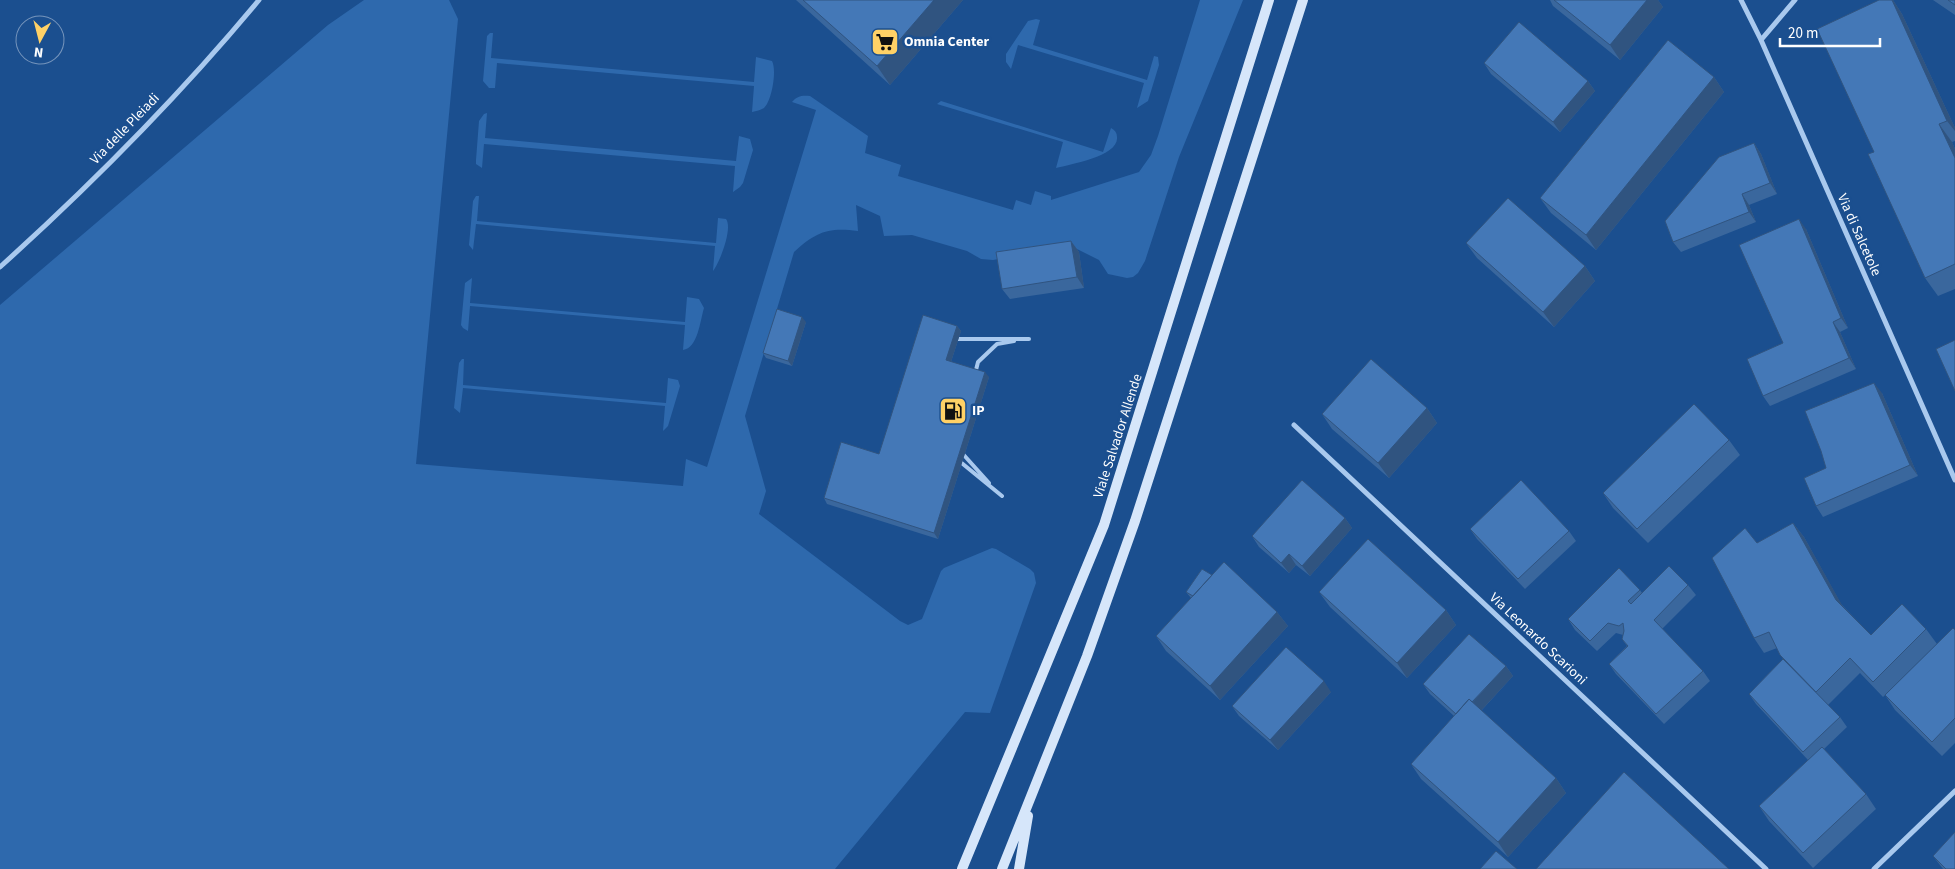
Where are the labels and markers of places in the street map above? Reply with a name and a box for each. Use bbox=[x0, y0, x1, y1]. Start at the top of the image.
supermarket icon: Omnia Center bbox=[870, 27, 900, 57]
place label: Omnia Center bbox=[904, 32, 989, 52]
fuel station icon: IP bbox=[938, 396, 968, 426]
place label: IP bbox=[972, 401, 985, 421]

